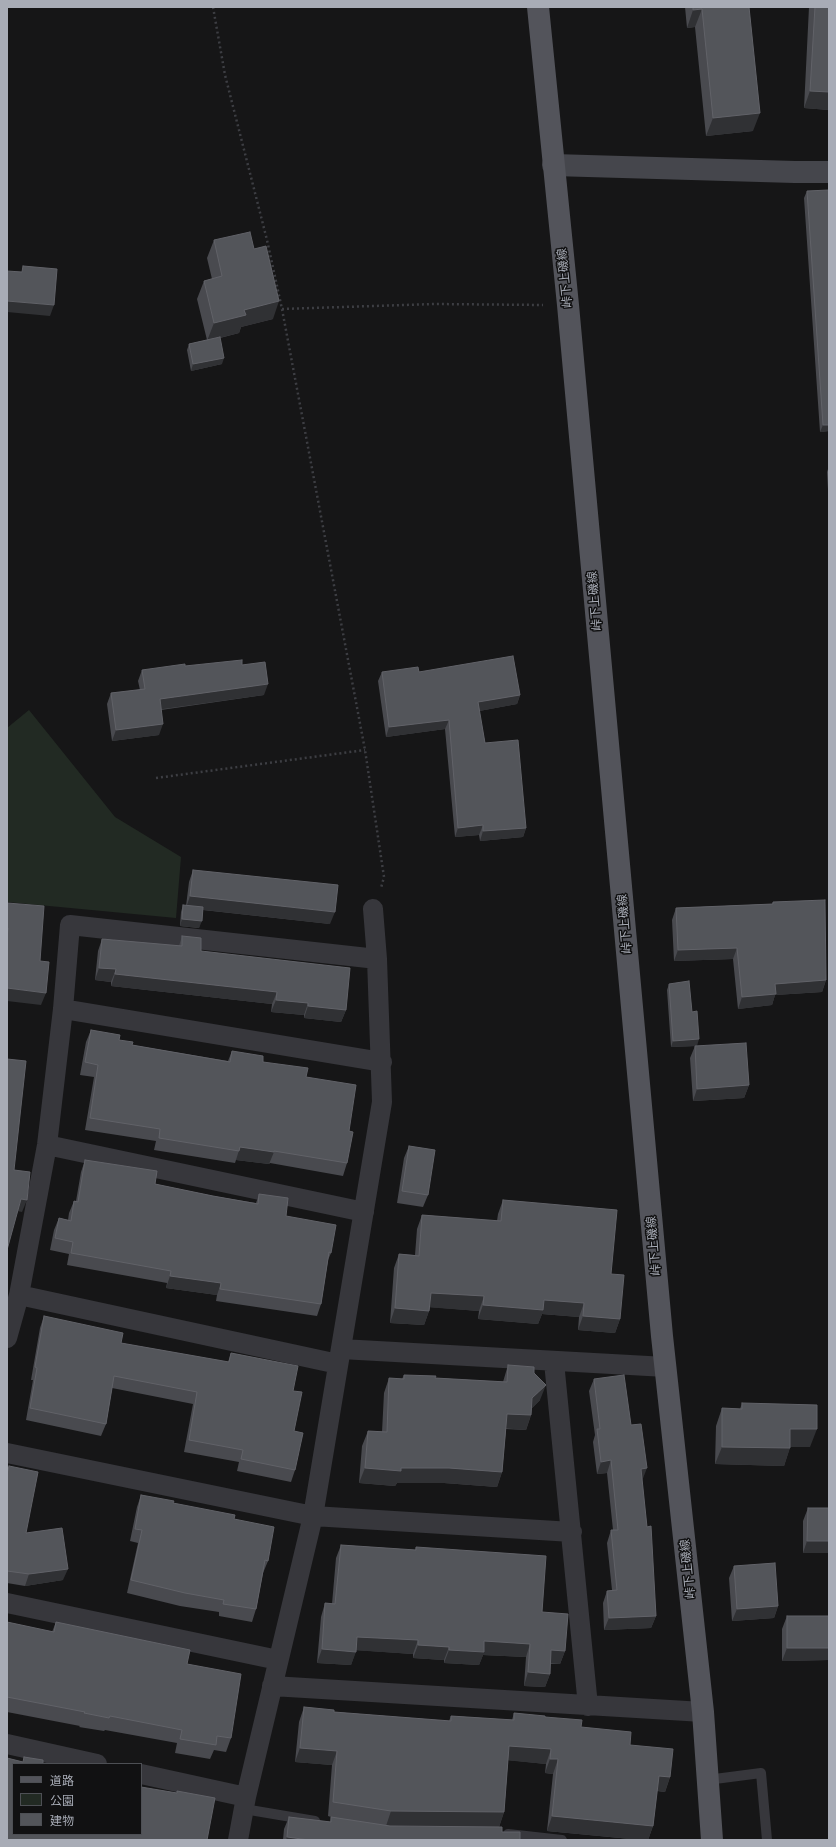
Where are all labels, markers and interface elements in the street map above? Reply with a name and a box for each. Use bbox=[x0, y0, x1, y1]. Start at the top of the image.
street label: 峠下上磯線 bbox=[555, 247, 575, 309]
street label: 峠下上磯線 bbox=[585, 570, 605, 632]
street label: 峠下上磯線 bbox=[615, 893, 635, 955]
street label: 峠下上磯線 bbox=[644, 1215, 664, 1277]
street label: 峠下上磯線 bbox=[678, 1538, 698, 1600]
legend bbox=[12, 1763, 142, 1835]
text: 道路 bbox=[50, 1773, 74, 1788]
text: 公園 bbox=[50, 1793, 74, 1808]
text: 建物 bbox=[50, 1813, 74, 1828]

